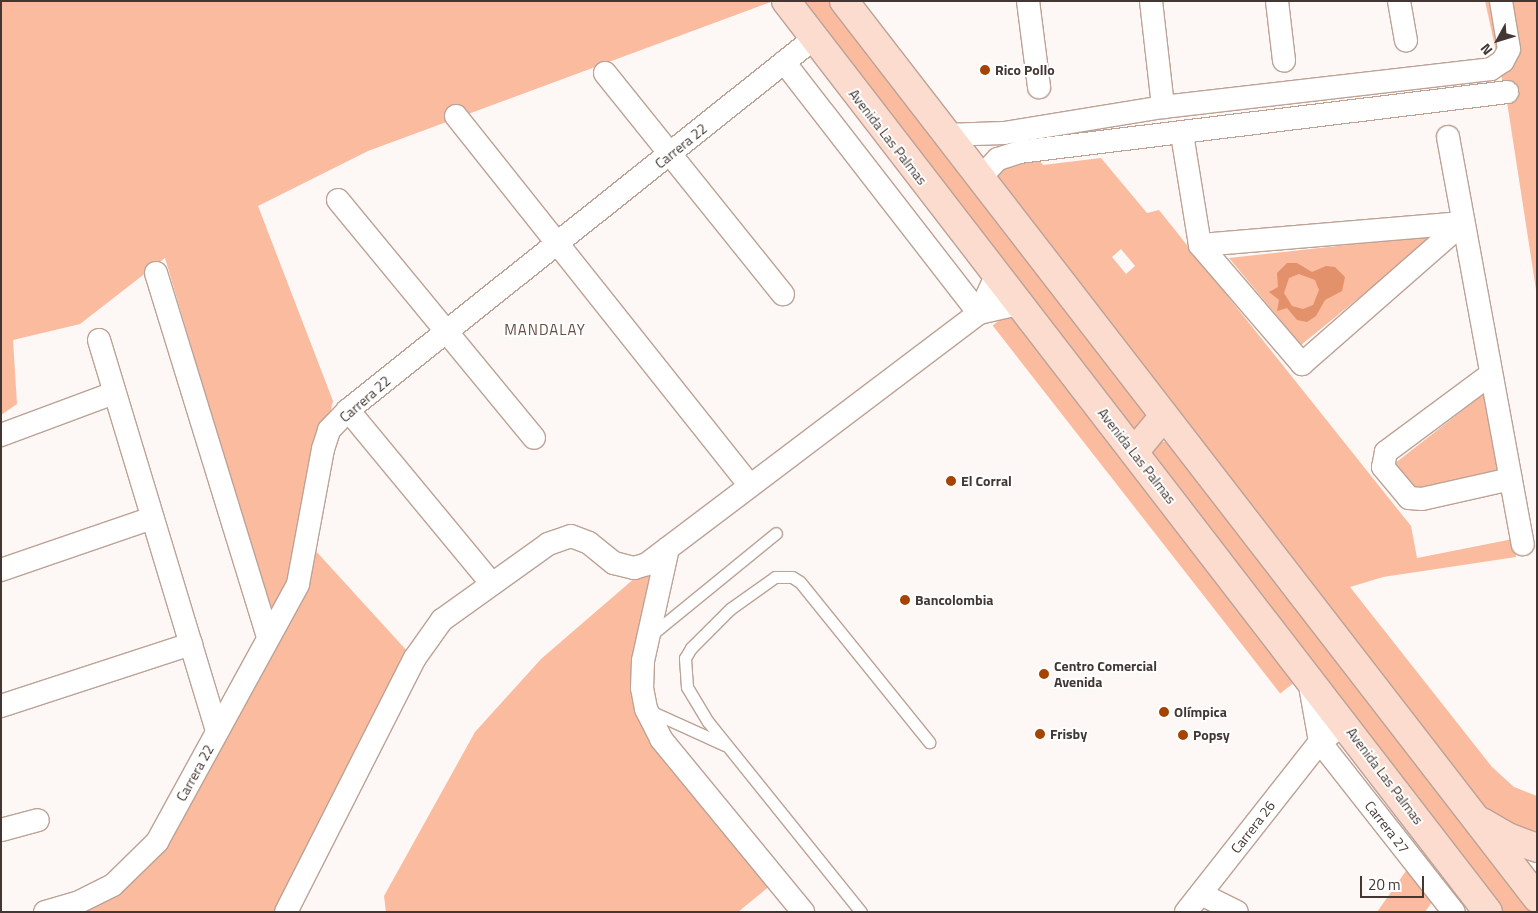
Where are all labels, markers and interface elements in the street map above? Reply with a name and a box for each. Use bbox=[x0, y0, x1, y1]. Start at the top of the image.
north arrow bbox=[1473, 15, 1523, 65]
text: N bbox=[1475, 39, 1497, 60]
place label: Rico Pollo bbox=[995, 62, 1055, 78]
marker: Rico Pollo bbox=[979, 64, 991, 76]
street label: Avenida Las Palmas bbox=[845, 86, 931, 188]
street label: Carrera 22 bbox=[652, 120, 710, 172]
district label: MANDALAY bbox=[503, 321, 587, 339]
street label: Carrera 22 bbox=[336, 372, 394, 426]
street label: Avenida Las Palmas bbox=[1094, 405, 1180, 507]
place label: El Corral bbox=[961, 473, 1012, 489]
marker: El Corral bbox=[945, 475, 957, 487]
place label: Bancolombia bbox=[915, 592, 993, 608]
marker: Bancolombia bbox=[899, 594, 911, 606]
place label: Centro Comercial Avenida bbox=[1054, 658, 1157, 690]
marker: Centro Comercial Avenida bbox=[1038, 668, 1050, 680]
place label: Olímpica bbox=[1174, 704, 1227, 720]
marker: Olímpica bbox=[1158, 706, 1170, 718]
street label: Avenida Las Palmas bbox=[1343, 724, 1427, 828]
place label: Frisby bbox=[1050, 726, 1087, 742]
place label: Popsy bbox=[1193, 727, 1230, 743]
marker: Frisby bbox=[1034, 728, 1046, 740]
marker: Popsy bbox=[1177, 729, 1189, 741]
street label: Carrera 22 bbox=[173, 742, 217, 804]
street label: Carrera 26 bbox=[1227, 797, 1279, 857]
street label: Carrera 27 bbox=[1361, 797, 1413, 857]
scale bar bbox=[1363, 866, 1427, 898]
text: 20 m bbox=[1368, 873, 1401, 896]

